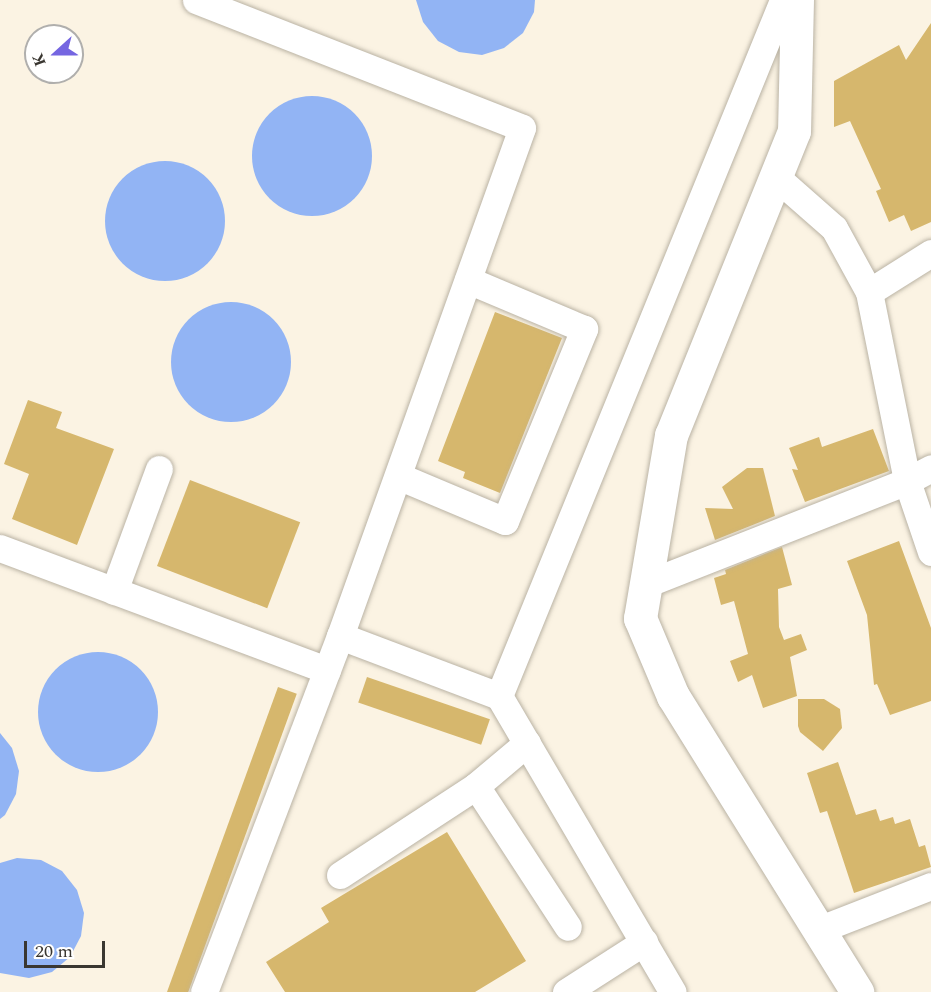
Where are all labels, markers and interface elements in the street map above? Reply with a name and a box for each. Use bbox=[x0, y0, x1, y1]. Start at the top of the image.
north arrow bbox=[24, 24, 84, 84]
text: K bbox=[26, 50, 52, 70]
scale bar bbox=[27, 929, 108, 967]
text: 20 m bbox=[35, 938, 73, 965]

